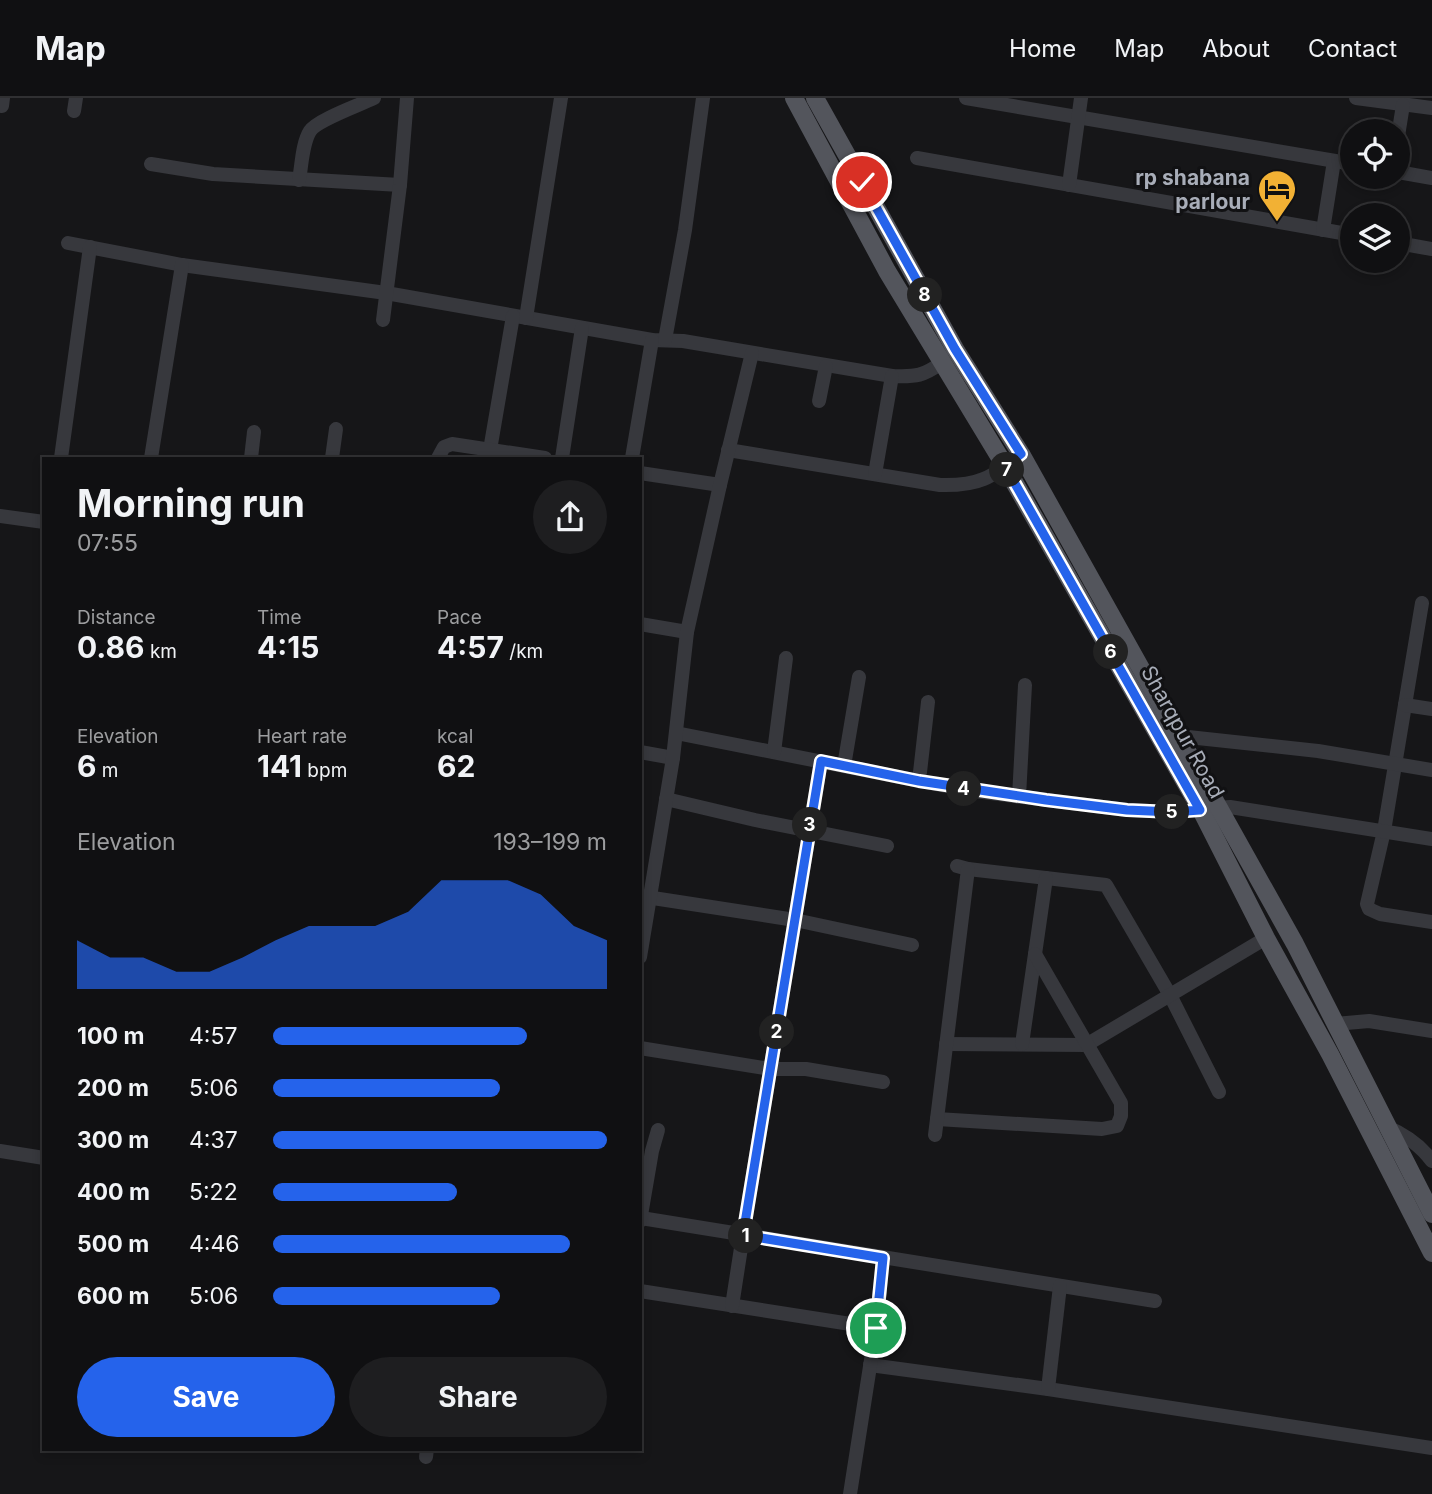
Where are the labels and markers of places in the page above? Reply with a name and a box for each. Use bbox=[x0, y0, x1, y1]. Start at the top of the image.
pin bbox=[832, 152, 892, 212]
place label: rp shabana parlour bbox=[1135, 165, 1250, 214]
hotel icon: rp shabana parlour bbox=[1256, 168, 1298, 223]
pin: 8 bbox=[908, 278, 942, 312]
pin: 7 bbox=[990, 452, 1024, 488]
pin: 6 bbox=[1094, 634, 1128, 670]
pin: 4 bbox=[946, 772, 982, 806]
pin: 5 bbox=[1154, 794, 1190, 830]
pin: 3 bbox=[792, 808, 828, 842]
pin: 2 bbox=[760, 1014, 794, 1049]
pin: 1 bbox=[728, 1218, 764, 1254]
pin bbox=[846, 1298, 906, 1358]

